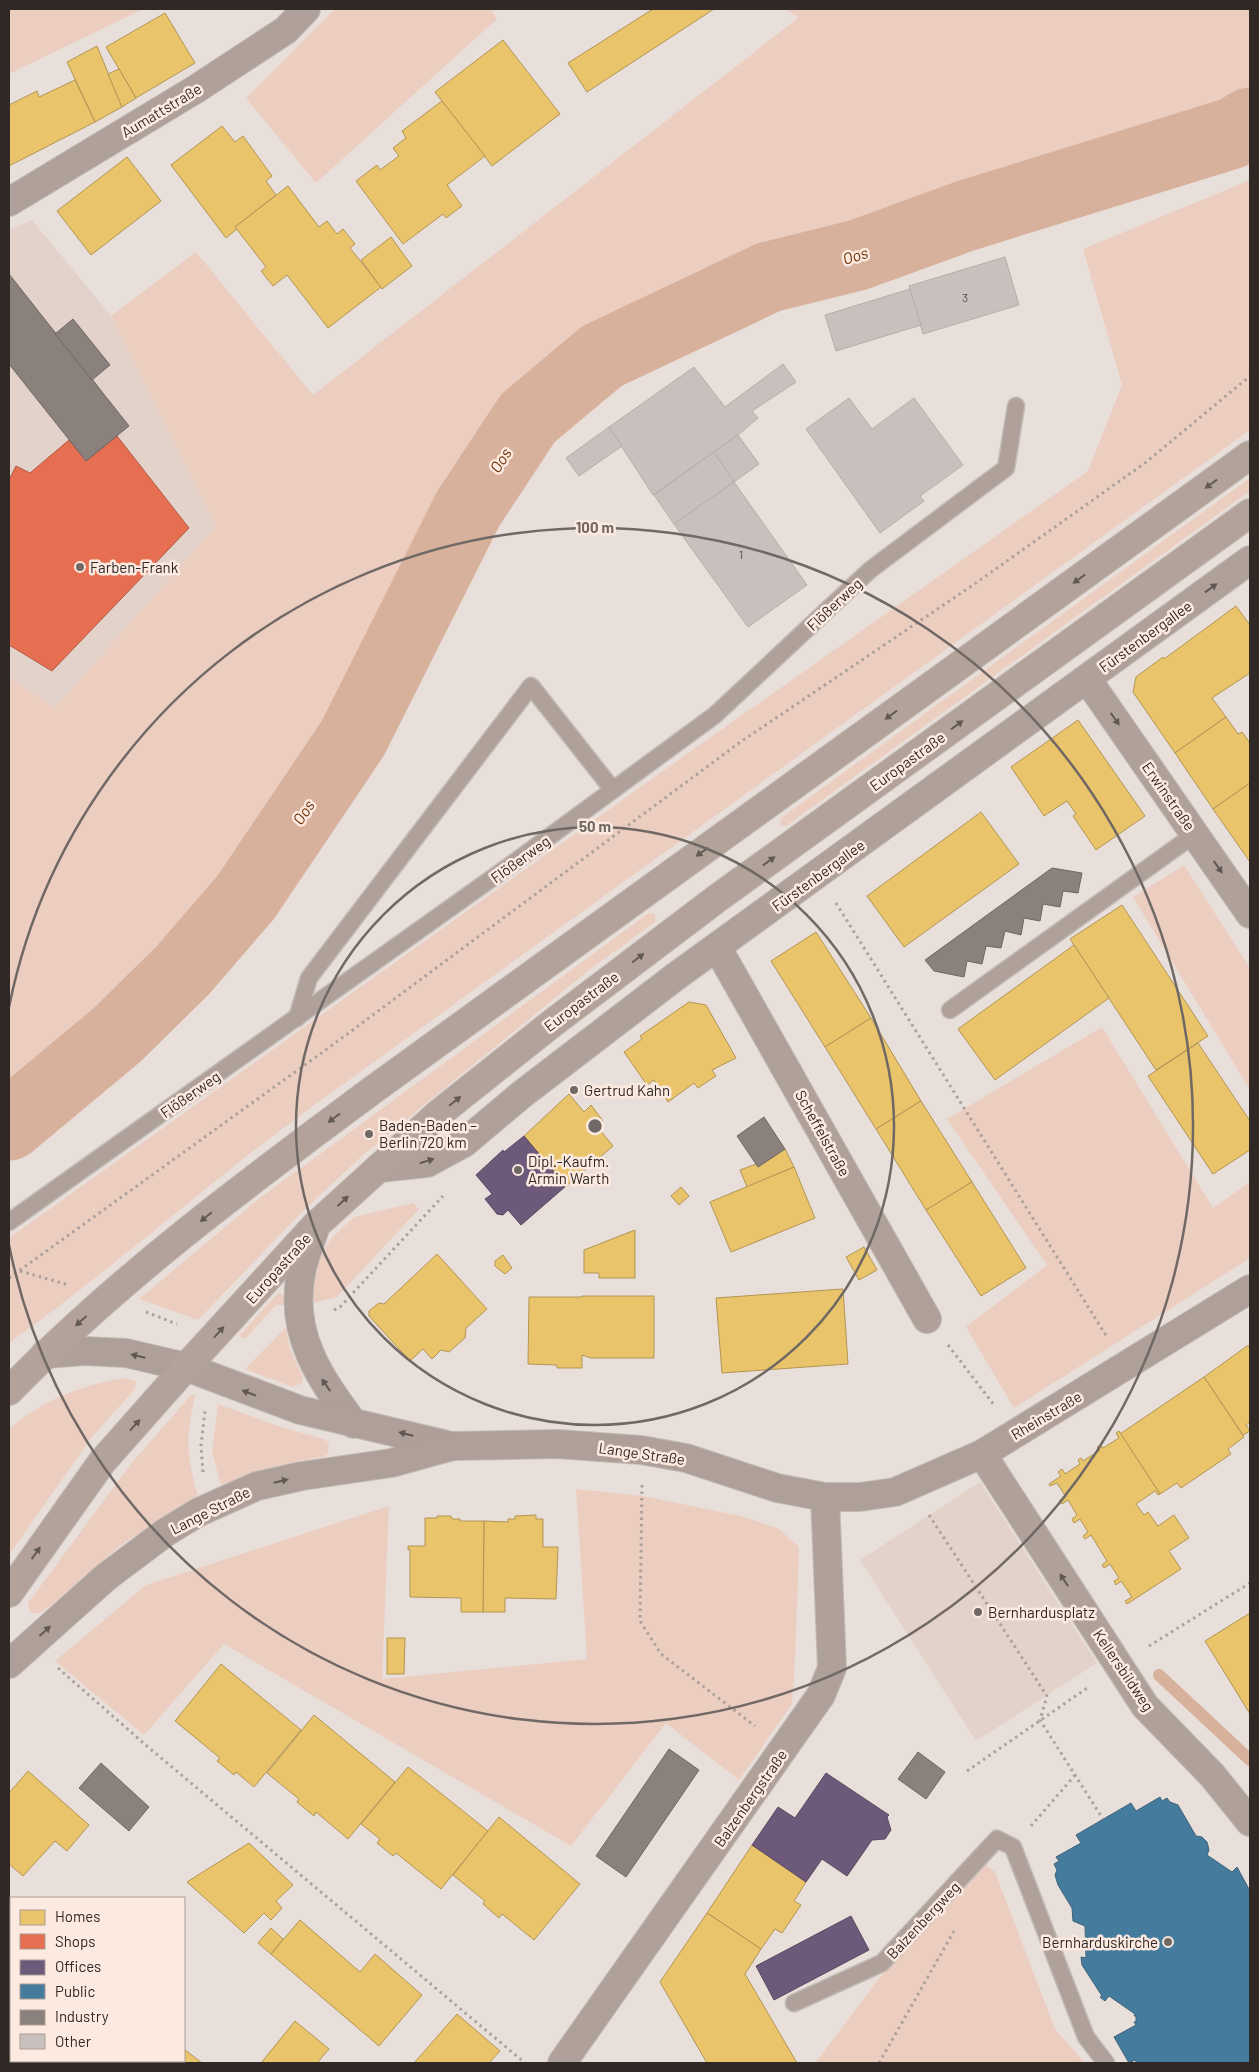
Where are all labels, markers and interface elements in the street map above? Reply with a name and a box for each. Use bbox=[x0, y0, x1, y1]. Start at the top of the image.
street label: Aumattstraße bbox=[118, 79, 204, 141]
water label: Oos bbox=[840, 242, 871, 268]
house number: 3 bbox=[962, 290, 968, 304]
water label: Oos bbox=[485, 444, 515, 476]
one-way arrow bbox=[1204, 479, 1218, 489]
text: 100 m bbox=[576, 518, 614, 536]
house number: 1 bbox=[739, 547, 743, 561]
place label: Farben-Frank bbox=[90, 558, 179, 576]
marker: Farben-Frank bbox=[74, 561, 86, 573]
street label: Flößerweg bbox=[803, 574, 865, 634]
one-way arrow bbox=[1072, 574, 1086, 584]
one-way arrow bbox=[1204, 583, 1218, 593]
street label: Fürstenbergallee bbox=[1095, 596, 1195, 676]
one-way arrow bbox=[885, 710, 898, 721]
one-way arrow bbox=[1110, 712, 1120, 726]
one-way arrow bbox=[950, 720, 964, 730]
street label: Europastraße bbox=[866, 728, 948, 794]
street label: Erwinstraße bbox=[1139, 758, 1199, 834]
water label: Oos bbox=[288, 796, 318, 828]
text: 50 m bbox=[579, 817, 611, 835]
street label: Flößerweg bbox=[487, 831, 553, 887]
street label: Fürstenbergallee bbox=[768, 835, 868, 915]
one-way arrow bbox=[695, 847, 709, 857]
one-way arrow bbox=[762, 856, 775, 866]
one-way arrow bbox=[1213, 860, 1223, 874]
one-way arrow bbox=[631, 953, 645, 963]
street label: Europastraße bbox=[540, 967, 622, 1035]
street label: Flößerweg bbox=[157, 1067, 223, 1121]
place label: Gertrud Kahn bbox=[584, 1081, 670, 1099]
marker: Gertrud Kahn bbox=[568, 1084, 580, 1096]
street label: Scheffelstraße bbox=[792, 1087, 854, 1179]
one-way arrow bbox=[448, 1096, 461, 1107]
one-way arrow bbox=[327, 1113, 341, 1123]
place label: Baden-Baden – Berlin 720 km bbox=[379, 1116, 477, 1151]
centre of rings bbox=[586, 1117, 604, 1135]
marker: Baden-Baden – Berlin 720 km bbox=[363, 1128, 375, 1140]
place label: Dipl.-Kaufm. Armin Warth bbox=[528, 1152, 609, 1187]
one-way arrow bbox=[419, 1157, 434, 1164]
marker: Dipl.-Kaufm. Armin Warth bbox=[512, 1164, 524, 1176]
one-way arrow bbox=[336, 1195, 348, 1207]
one-way arrow bbox=[199, 1212, 212, 1223]
street label: Europastraße bbox=[242, 1229, 314, 1307]
one-way arrow bbox=[76, 1315, 88, 1327]
one-way arrow bbox=[214, 1325, 225, 1338]
one-way arrow bbox=[131, 1352, 146, 1360]
one-way arrow bbox=[321, 1378, 331, 1391]
street label: Rheinstraße bbox=[1007, 1387, 1085, 1443]
one-way arrow bbox=[242, 1388, 256, 1396]
one-way arrow bbox=[130, 1418, 141, 1431]
one-way arrow bbox=[399, 1430, 414, 1438]
street label: Lange Straße bbox=[598, 1438, 686, 1468]
one-way arrow bbox=[273, 1477, 288, 1485]
street label: Lange Straße bbox=[167, 1482, 253, 1538]
one-way arrow bbox=[31, 1547, 41, 1560]
one-way arrow bbox=[1060, 1573, 1069, 1586]
place label: Bernhardusplatz bbox=[988, 1603, 1095, 1621]
marker: Bernhardusplatz bbox=[972, 1606, 984, 1618]
one-way arrow bbox=[39, 1626, 51, 1637]
street label: Kellersbildweg bbox=[1090, 1626, 1158, 1714]
street label: Balzenbergstraße bbox=[710, 1746, 790, 1850]
street label: Balzenbergweg bbox=[883, 1878, 963, 1962]
legend bbox=[10, 1897, 185, 2062]
text: Homes bbox=[55, 1907, 100, 1925]
text: Shops bbox=[55, 1932, 95, 1950]
place label: Bernharduskirche bbox=[1042, 1933, 1158, 1951]
marker: Bernharduskirche bbox=[1162, 1936, 1174, 1948]
text: Offices bbox=[55, 1957, 101, 1975]
text: Public bbox=[55, 1982, 95, 2000]
text: Industry bbox=[55, 2007, 109, 2025]
text: Other bbox=[55, 2032, 92, 2050]

